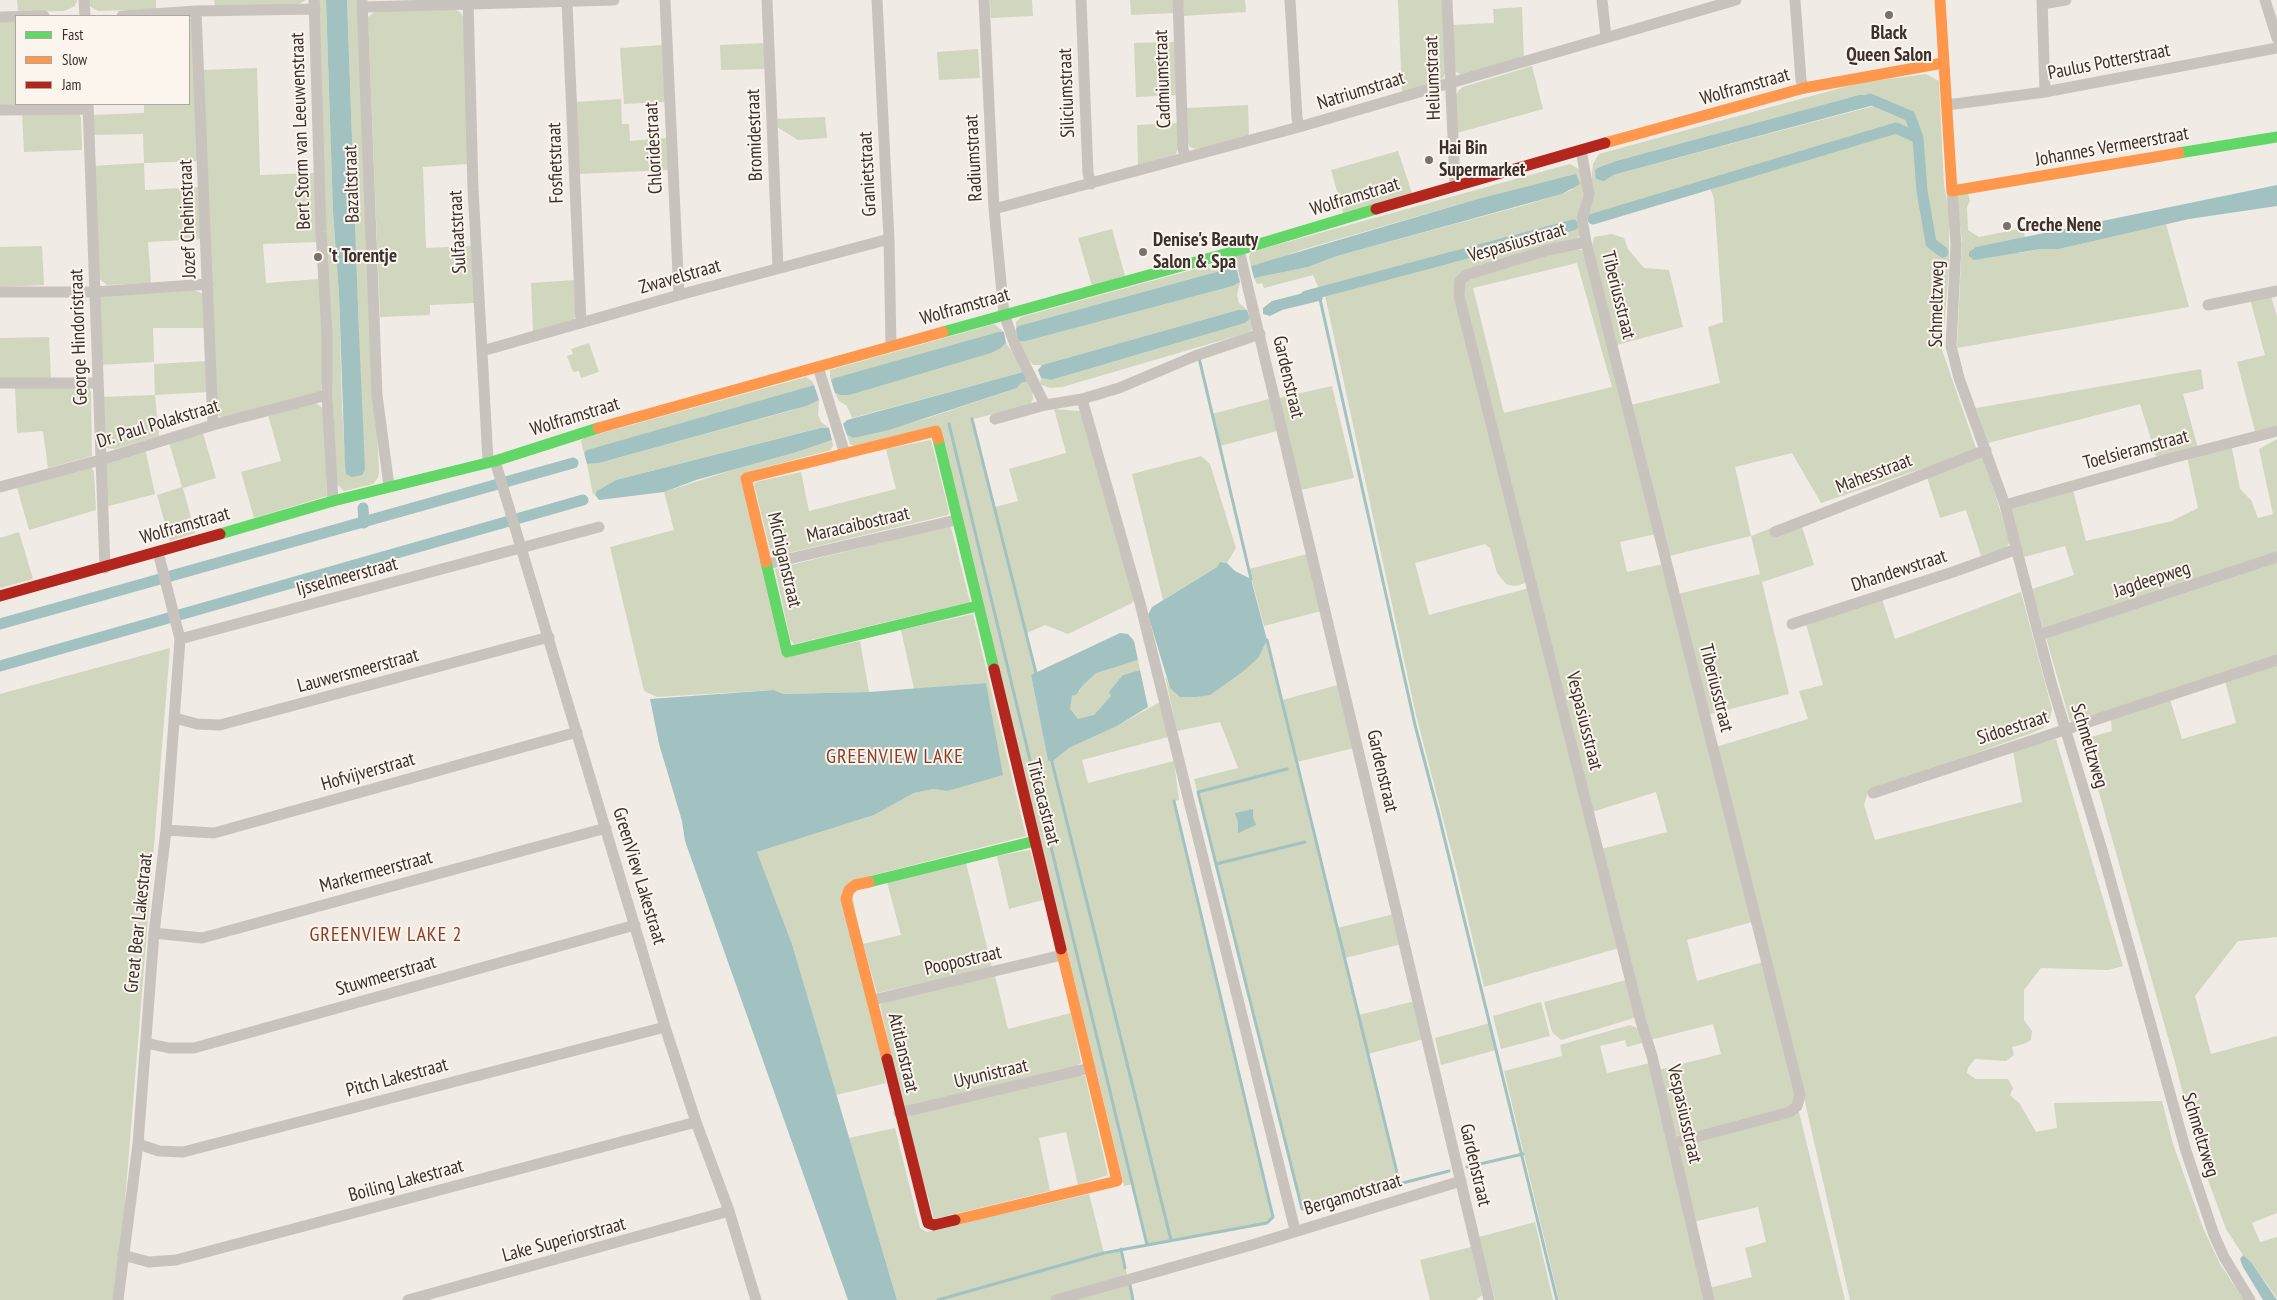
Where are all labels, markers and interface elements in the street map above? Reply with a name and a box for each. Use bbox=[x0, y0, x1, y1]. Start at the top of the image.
marker: Black Queen Salon bbox=[1883, 9, 1895, 21]
legend bbox=[15, 15, 190, 105]
place label: Black Queen Salon bbox=[1846, 23, 1932, 67]
text: Fast bbox=[62, 25, 83, 44]
street label: Cadmiumstraat bbox=[1150, 29, 1176, 129]
street label: Bert Storm van Leeuwenstraat bbox=[286, 32, 316, 230]
street label: Heliumstraat bbox=[1420, 35, 1446, 121]
street label: Paulus Potterstraat bbox=[2046, 39, 2172, 85]
street label: Siliciumstraat bbox=[1054, 48, 1080, 138]
text: Slow bbox=[62, 50, 87, 69]
street label: Wolframstraat bbox=[1698, 63, 1792, 111]
street label: Natriumstraat bbox=[1315, 67, 1407, 115]
text: Jam bbox=[62, 75, 81, 94]
street label: Bromidestraat bbox=[742, 89, 768, 181]
street label: Chloridestraat bbox=[640, 101, 668, 195]
street label: Radiumstraat bbox=[960, 114, 988, 202]
street label: Fosfietstraat bbox=[543, 122, 569, 204]
street label: Johannes Vermeerstraat bbox=[2034, 122, 2190, 172]
street label: Granietstraat bbox=[854, 131, 882, 217]
place label: Hai Bin Supermarket bbox=[1439, 138, 1525, 182]
street label: Bazaltstraat bbox=[339, 145, 365, 223]
marker: Hai Bin Supermarket bbox=[1423, 154, 1435, 166]
street label: Jozef Chehinstraat bbox=[175, 159, 201, 279]
street label: Wolframstraat bbox=[1308, 173, 1402, 221]
street label: Sulfaatstraat bbox=[444, 190, 472, 274]
place label: Creche Nene bbox=[2017, 215, 2101, 237]
street label: Vespasiusstraat bbox=[1466, 218, 1568, 268]
marker: Creche Nene bbox=[2001, 220, 2013, 232]
place label: Denise's Beauty Salon & Spa bbox=[1153, 230, 1258, 274]
place label: 't Torentje bbox=[328, 246, 397, 268]
marker: Denise's Beauty Salon & Spa bbox=[1137, 246, 1149, 258]
street label: Tiberiusstraat bbox=[1596, 249, 1640, 341]
marker: 't Torentje bbox=[312, 251, 324, 263]
street label: Zwavelstraat bbox=[637, 255, 723, 299]
street label: Schmeltzweg bbox=[1925, 260, 1949, 348]
street label: George Hindoristraat bbox=[65, 269, 93, 405]
street label: Wolframstraat bbox=[918, 283, 1012, 331]
street label: Gardenstraat bbox=[1267, 334, 1309, 420]
street label: Wolframstraat bbox=[528, 393, 622, 441]
street label: Dr. Paul Polakstraat bbox=[94, 395, 222, 453]
street label: Toelsieramstraat bbox=[2081, 425, 2191, 475]
street label: Mahesstraat bbox=[1833, 449, 1915, 499]
street label: Wolframstraat bbox=[138, 502, 232, 550]
street label: Maracaibostraat bbox=[804, 502, 912, 548]
street label: Michiganstraat bbox=[762, 510, 806, 610]
street label: Dhandewstraat bbox=[1849, 545, 1949, 597]
street label: Ijsselmeerstraat bbox=[294, 553, 400, 601]
street label: Jagdeepweg bbox=[2111, 557, 2193, 603]
street label: Tiberiusstraat bbox=[1694, 642, 1738, 734]
street label: Lauwersmeerstraat bbox=[295, 644, 421, 698]
street label: Vespasiusstraat bbox=[1561, 669, 1607, 773]
street label: Schmeltzweg bbox=[2065, 701, 2113, 791]
street label: Sidoestraat bbox=[1974, 706, 2052, 750]
street label: Gardenstraat bbox=[1361, 728, 1403, 814]
district label: GREENVIEW LAKE bbox=[824, 745, 966, 769]
street label: Hofvijverstraat bbox=[319, 748, 417, 796]
street label: Titicacastraat bbox=[1021, 757, 1065, 847]
street label: GreenView Lakestraat bbox=[607, 805, 671, 947]
street label: Markermeerstraat bbox=[317, 846, 435, 898]
street label: Great Bear Lakestraat bbox=[120, 852, 158, 994]
district label: GREENVIEW LAKE 2 bbox=[307, 923, 465, 947]
street label: Poopostraat bbox=[922, 941, 1004, 981]
street label: Stuwmeerstraat bbox=[333, 951, 439, 1001]
street label: Atitlanstraat bbox=[883, 1011, 923, 1095]
street label: Pitch Lakestraat bbox=[344, 1053, 450, 1103]
street label: Uyunistraat bbox=[952, 1054, 1030, 1094]
street label: Vespasiusstraat bbox=[1662, 1062, 1706, 1166]
street label: Schmeltzweg bbox=[2176, 1090, 2224, 1180]
street label: Gardenstraat bbox=[1454, 1122, 1496, 1208]
street label: Boiling Lakestraat bbox=[346, 1155, 466, 1207]
street label: Bergamotstraat bbox=[1301, 1169, 1405, 1221]
street label: Lake Superiorstraat bbox=[500, 1213, 628, 1267]

